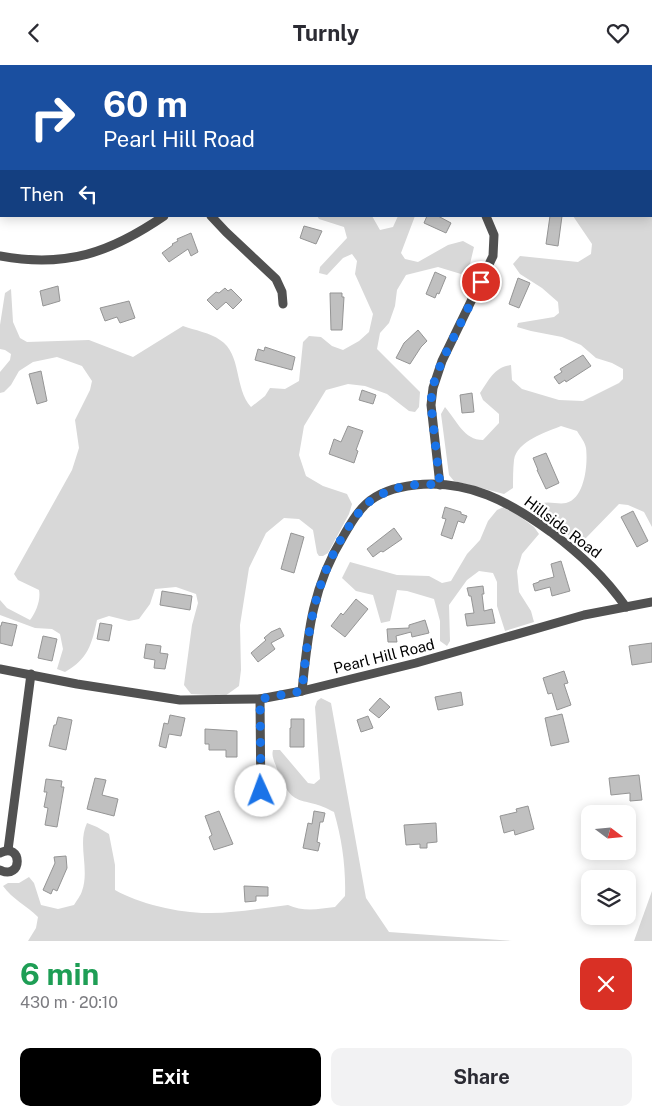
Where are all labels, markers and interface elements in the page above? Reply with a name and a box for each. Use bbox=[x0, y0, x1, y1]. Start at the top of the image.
icon: back bbox=[20, 19, 48, 47]
icon: heart bbox=[604, 19, 632, 47]
text: Turnly bbox=[293, 20, 359, 46]
text: 60 m bbox=[103, 84, 188, 125]
icon: right bbox=[20, 85, 85, 150]
text: Pearl Hill Road bbox=[103, 126, 255, 152]
icon: left bbox=[74, 180, 102, 208]
text: Then bbox=[20, 183, 64, 205]
pin bbox=[460, 261, 502, 303]
icon: arrive bbox=[467, 268, 495, 296]
street label: Hillside Road bbox=[521, 493, 605, 561]
street label: Pearl Hill Road bbox=[332, 635, 436, 677]
position arrow bbox=[234, 764, 286, 816]
north arrow bbox=[581, 805, 636, 860]
map controls bbox=[581, 805, 636, 925]
button: layers bbox=[581, 870, 636, 925]
text: 6 min bbox=[20, 956, 99, 992]
button: close bbox=[580, 958, 632, 1010]
text: 430 m · 20:10 bbox=[20, 993, 118, 1012]
button: Exit bbox=[20, 1048, 321, 1106]
button: Share bbox=[331, 1048, 632, 1106]

